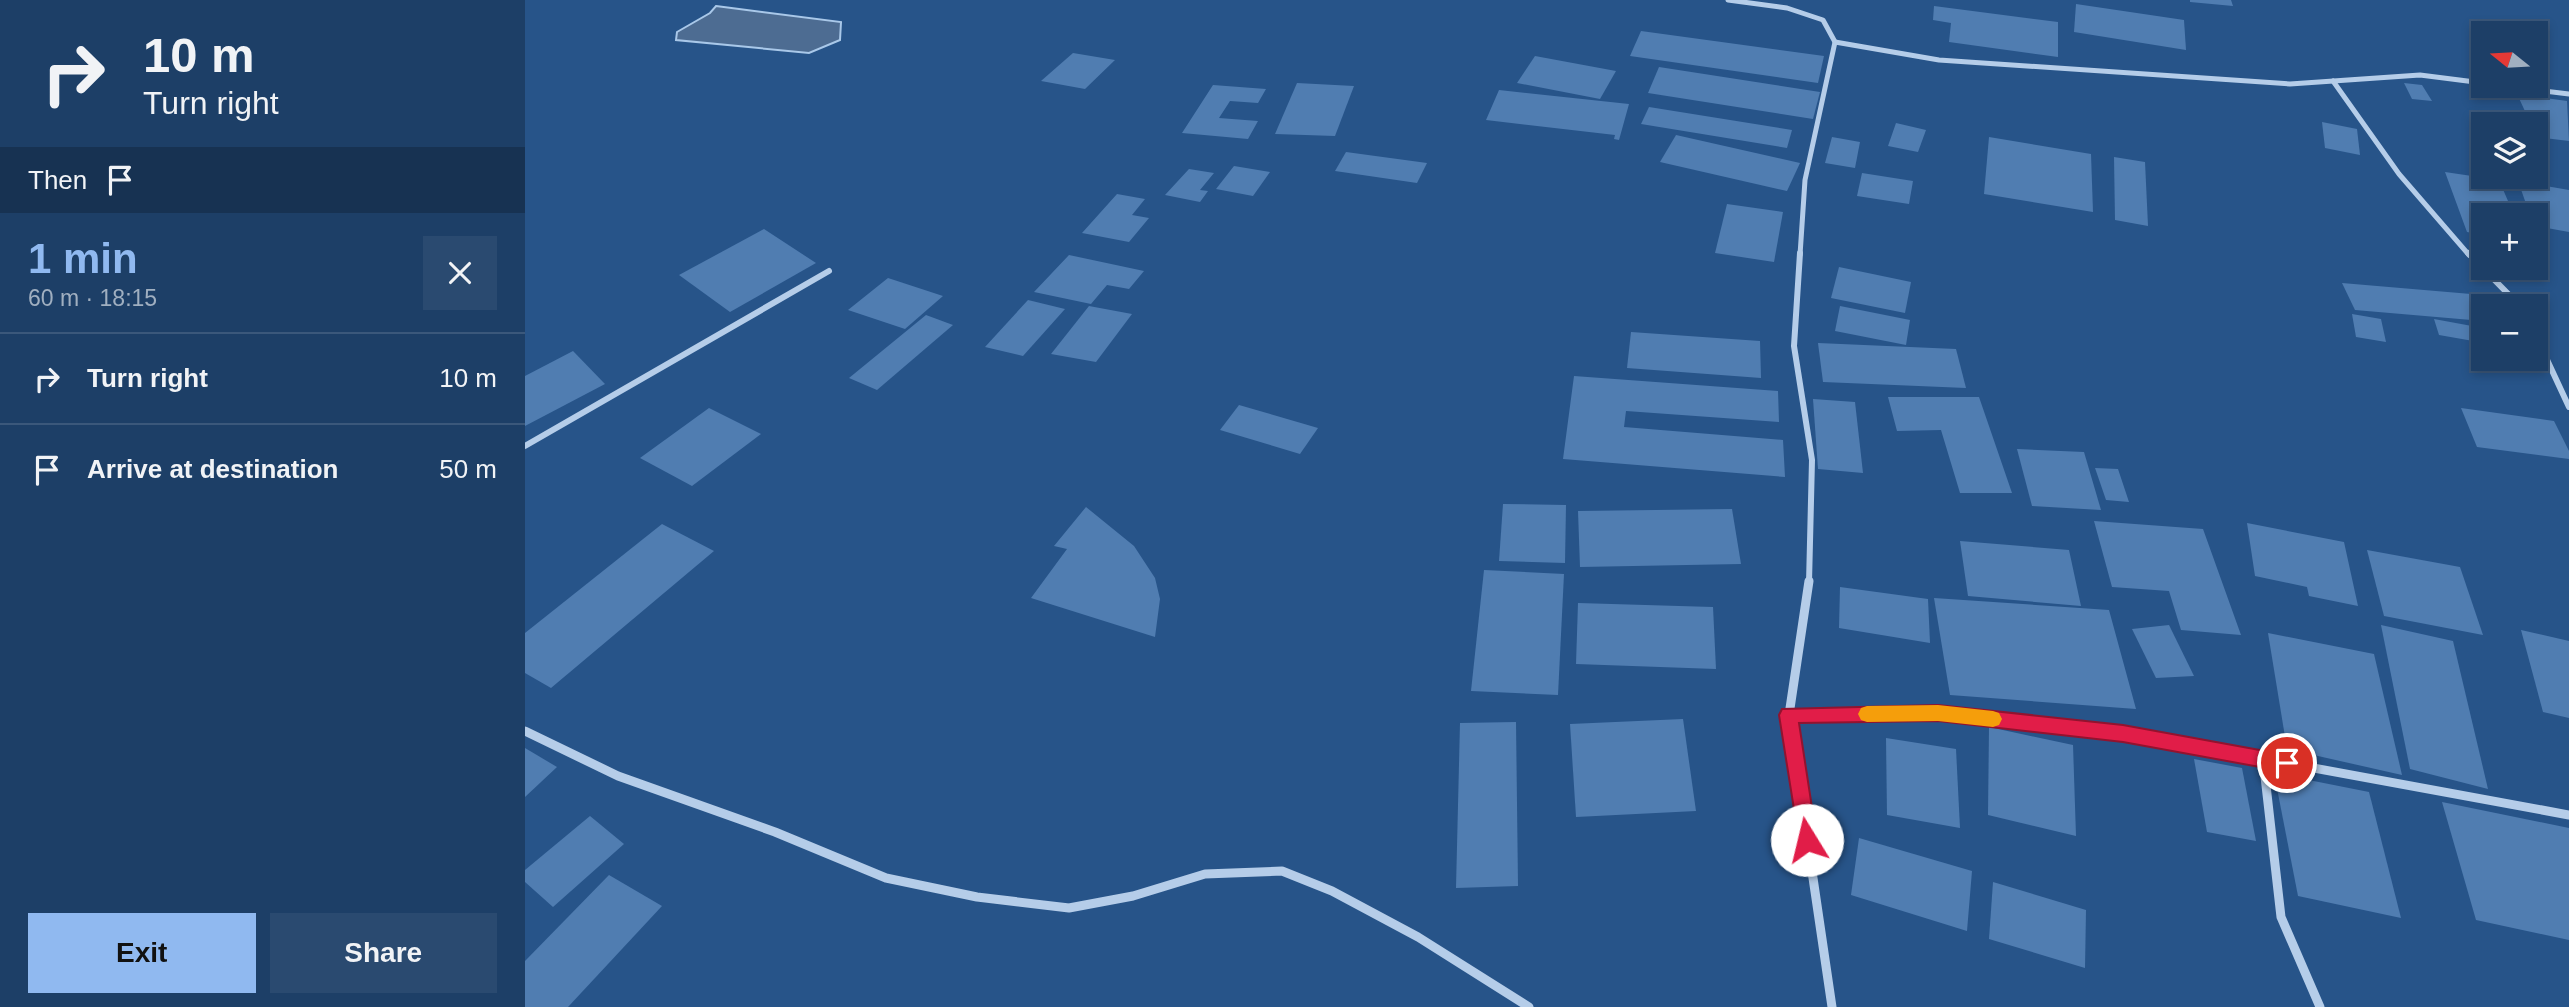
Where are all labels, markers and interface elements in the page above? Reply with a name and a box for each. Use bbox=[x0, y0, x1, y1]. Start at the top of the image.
north arrow bbox=[2471, 21, 2548, 98]
map controls bbox=[2471, 21, 2548, 371]
icon: right bbox=[28, 28, 119, 119]
text: 10 m bbox=[143, 28, 255, 82]
text: Turn right bbox=[143, 85, 279, 121]
button: layers bbox=[2471, 112, 2548, 189]
icon: arrive bbox=[101, 161, 139, 199]
text: Then bbox=[28, 165, 87, 195]
button: + bbox=[2471, 203, 2548, 280]
text: 1 min bbox=[28, 235, 138, 282]
button: close bbox=[423, 236, 497, 310]
text: 60 m · 18:15 bbox=[28, 285, 157, 311]
button: − bbox=[2471, 294, 2548, 371]
icon: right bbox=[28, 360, 66, 398]
text: Turn right bbox=[87, 363, 208, 393]
text: 10 m bbox=[439, 363, 497, 393]
icon: arrive bbox=[28, 451, 66, 489]
text: Arrive at destination bbox=[87, 454, 338, 484]
text: 50 m bbox=[439, 454, 497, 484]
pin bbox=[2257, 733, 2317, 793]
icon: arrive bbox=[2268, 744, 2306, 782]
position arrow bbox=[1770, 803, 1844, 877]
button: Exit bbox=[28, 913, 256, 993]
button: Share bbox=[270, 913, 497, 993]

